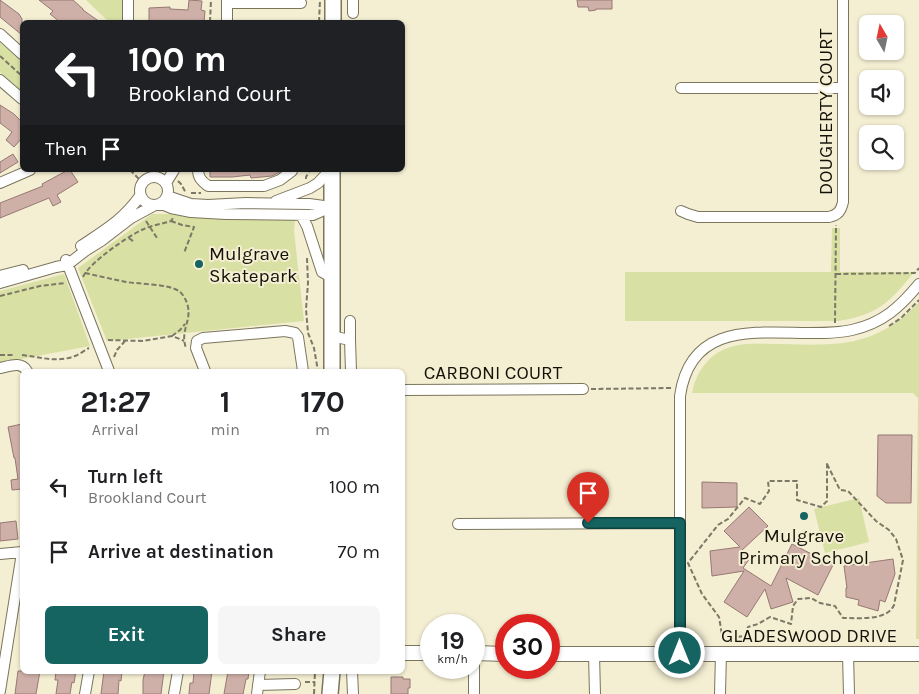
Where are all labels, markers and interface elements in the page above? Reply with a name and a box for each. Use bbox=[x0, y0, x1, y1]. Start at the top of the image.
north arrow bbox=[859, 15, 904, 60]
map controls bbox=[859, 15, 904, 170]
street label: DOUGHERTY COURT bbox=[815, 28, 837, 195]
text: 100 m bbox=[128, 39, 227, 80]
icon: left bbox=[45, 40, 110, 105]
button: sound bbox=[859, 70, 904, 115]
text: Brookland Court bbox=[128, 81, 291, 107]
button: search bbox=[859, 125, 904, 170]
icon: arrive bbox=[97, 135, 125, 163]
text: Then bbox=[45, 138, 87, 160]
place label: Mulgrave Skatepark bbox=[209, 243, 298, 287]
marker: Mulgrave Skatepark bbox=[193, 258, 205, 270]
street label: CARBONI COURT bbox=[424, 362, 563, 384]
text: 21:27 bbox=[80, 384, 150, 420]
text: 1 bbox=[220, 384, 231, 420]
text: 170 bbox=[300, 384, 345, 420]
text: Arrival bbox=[92, 420, 139, 439]
text: min bbox=[210, 420, 240, 439]
text: m bbox=[315, 420, 330, 439]
text: Turn left bbox=[88, 466, 163, 488]
pin bbox=[567, 472, 609, 523]
icon: left bbox=[45, 473, 73, 501]
text: 100 m bbox=[329, 476, 380, 498]
icon: arrive bbox=[574, 479, 602, 507]
text: Brookland Court bbox=[88, 488, 207, 507]
marker: Mulgrave Primary School bbox=[798, 510, 810, 522]
place label: Mulgrave Primary School bbox=[739, 525, 869, 569]
icon: arrive bbox=[45, 538, 73, 566]
text: Arrive at destination bbox=[88, 541, 274, 563]
text: 70 m bbox=[338, 541, 380, 563]
button: Exit bbox=[45, 606, 208, 664]
button: Share bbox=[218, 606, 380, 664]
speed limit sign: 30 bbox=[495, 614, 560, 679]
street label: GLADESWOOD DRIVE bbox=[721, 625, 897, 647]
text: 19 bbox=[440, 626, 465, 655]
position arrow bbox=[653, 626, 705, 678]
text: km/h bbox=[437, 652, 468, 666]

